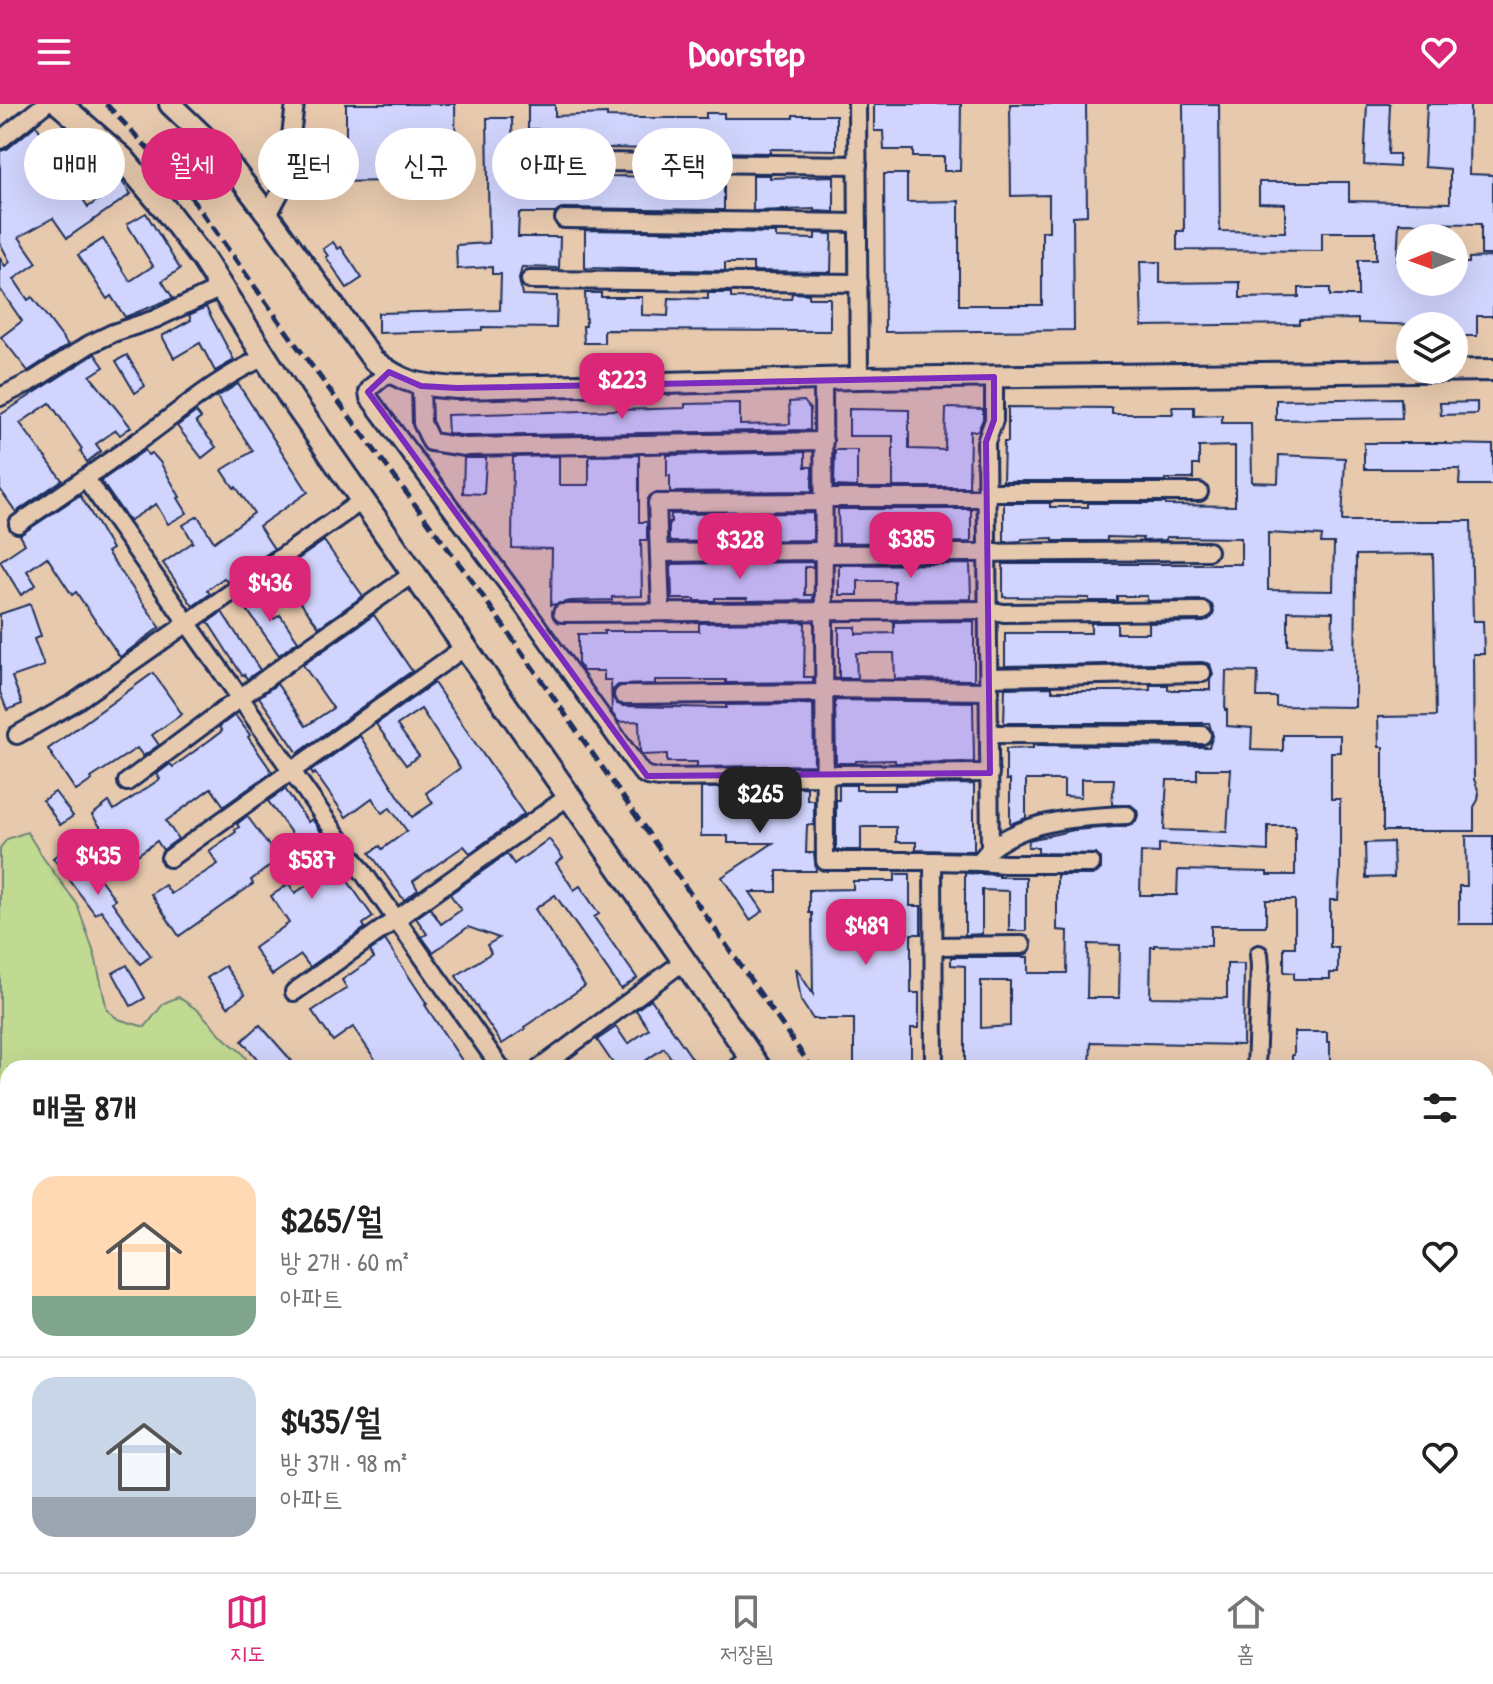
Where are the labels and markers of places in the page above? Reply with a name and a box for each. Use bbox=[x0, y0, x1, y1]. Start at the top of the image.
pin: $223 bbox=[575, 353, 669, 421]
pin: $385 bbox=[864, 512, 958, 580]
pin: $328 bbox=[693, 513, 787, 581]
pin: $436 bbox=[223, 556, 317, 624]
pin: $265 bbox=[713, 767, 807, 835]
pin: $435 bbox=[51, 829, 145, 897]
pin: $587 bbox=[265, 833, 359, 901]
pin: $489 bbox=[819, 899, 913, 967]

